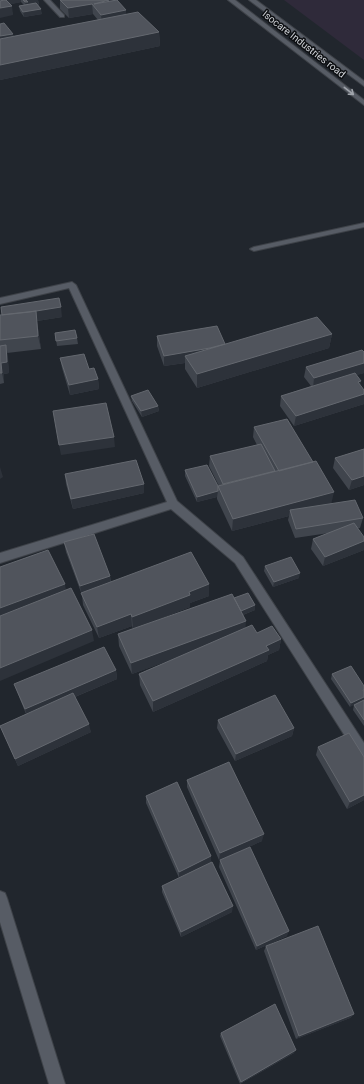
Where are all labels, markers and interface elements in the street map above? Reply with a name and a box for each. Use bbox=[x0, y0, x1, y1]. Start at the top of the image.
street label: Isocare Industries road bbox=[260, 8, 348, 80]
one-way arrow bbox=[343, 87, 354, 96]

